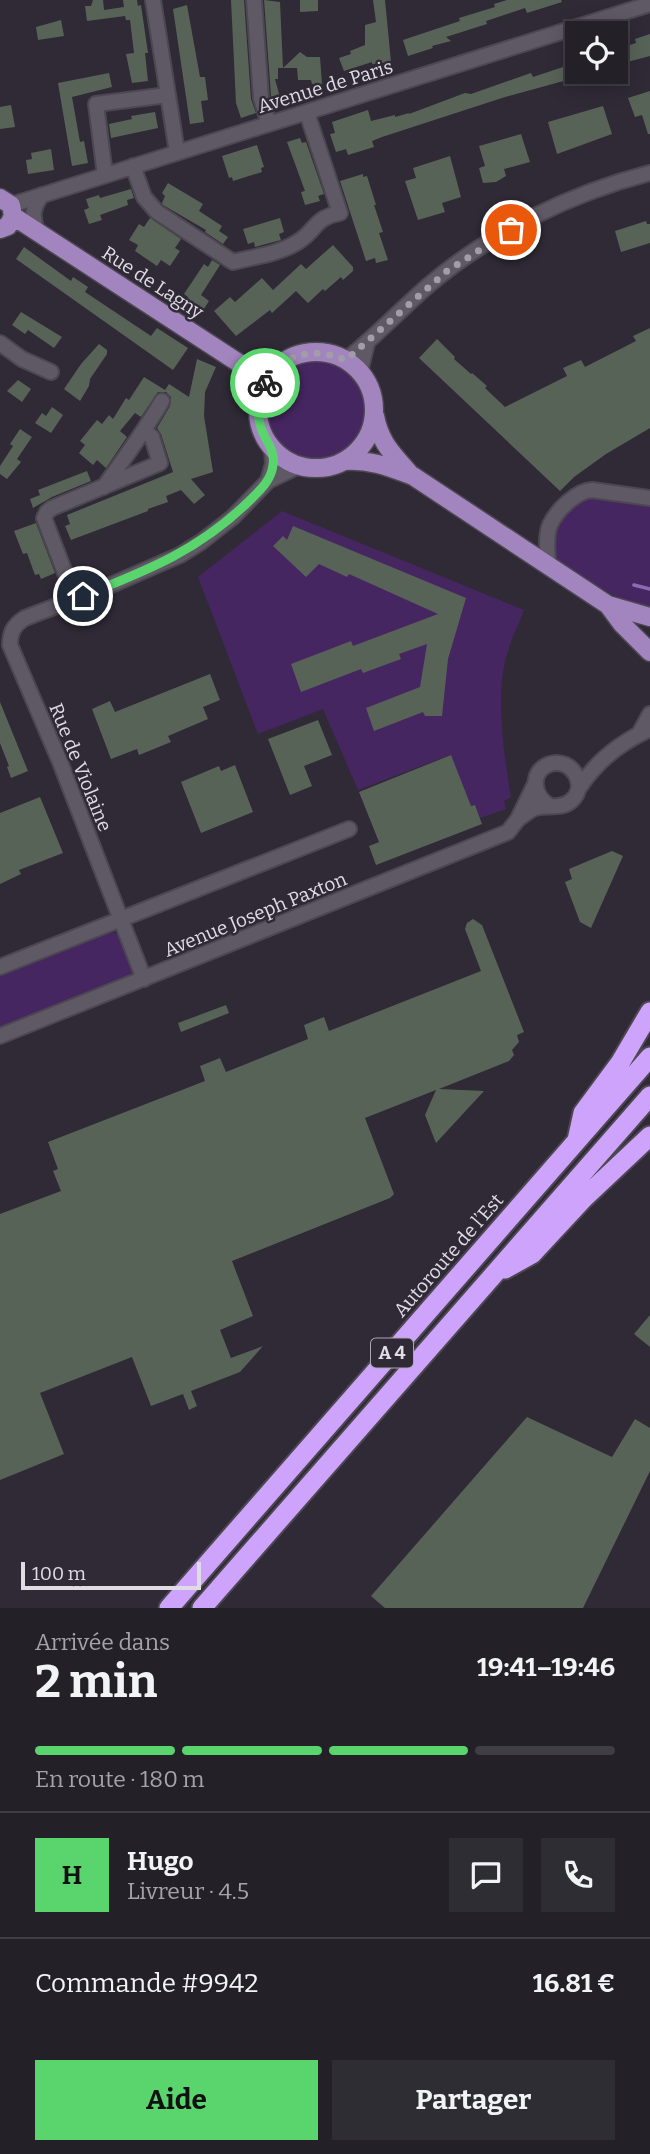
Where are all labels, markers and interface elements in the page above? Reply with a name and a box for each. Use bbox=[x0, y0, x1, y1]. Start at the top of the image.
map controls bbox=[565, 21, 628, 84]
button: locate bbox=[565, 21, 628, 84]
street label: Avenue de Paris bbox=[255, 55, 396, 118]
pin bbox=[481, 200, 541, 260]
icon: bag bbox=[492, 211, 530, 249]
street label: Rue de Lagny bbox=[98, 241, 208, 324]
courier bbox=[230, 348, 300, 418]
icon: bike bbox=[246, 364, 284, 402]
pin bbox=[53, 566, 113, 626]
icon: home bbox=[64, 577, 102, 615]
street label: Rue de Violaine bbox=[44, 700, 117, 835]
street label: Avenue Joseph Paxton bbox=[160, 867, 350, 962]
street label: Autoroute de l’Est bbox=[389, 1189, 508, 1322]
road number: A 4 bbox=[371, 1338, 413, 1368]
scale bar bbox=[21, 1559, 201, 1591]
text: 100 m bbox=[32, 1562, 86, 1585]
text: Arrivée dans bbox=[35, 1628, 170, 1656]
text: 19:41–19:46 bbox=[477, 1652, 615, 1683]
text: 2 min bbox=[35, 1654, 157, 1709]
text: En route · 180 m bbox=[35, 1765, 204, 1793]
button: chat bbox=[449, 1838, 523, 1912]
button: phone bbox=[541, 1838, 615, 1912]
text: Hugo bbox=[127, 1846, 193, 1877]
text: H bbox=[62, 1860, 82, 1891]
text: Livreur · 4.5 bbox=[127, 1877, 249, 1905]
text: Commande #9942 bbox=[35, 1968, 258, 1999]
text: 16.81 € bbox=[533, 1968, 615, 1999]
button: Aide bbox=[35, 2060, 318, 2140]
button: Partager bbox=[332, 2060, 615, 2140]

